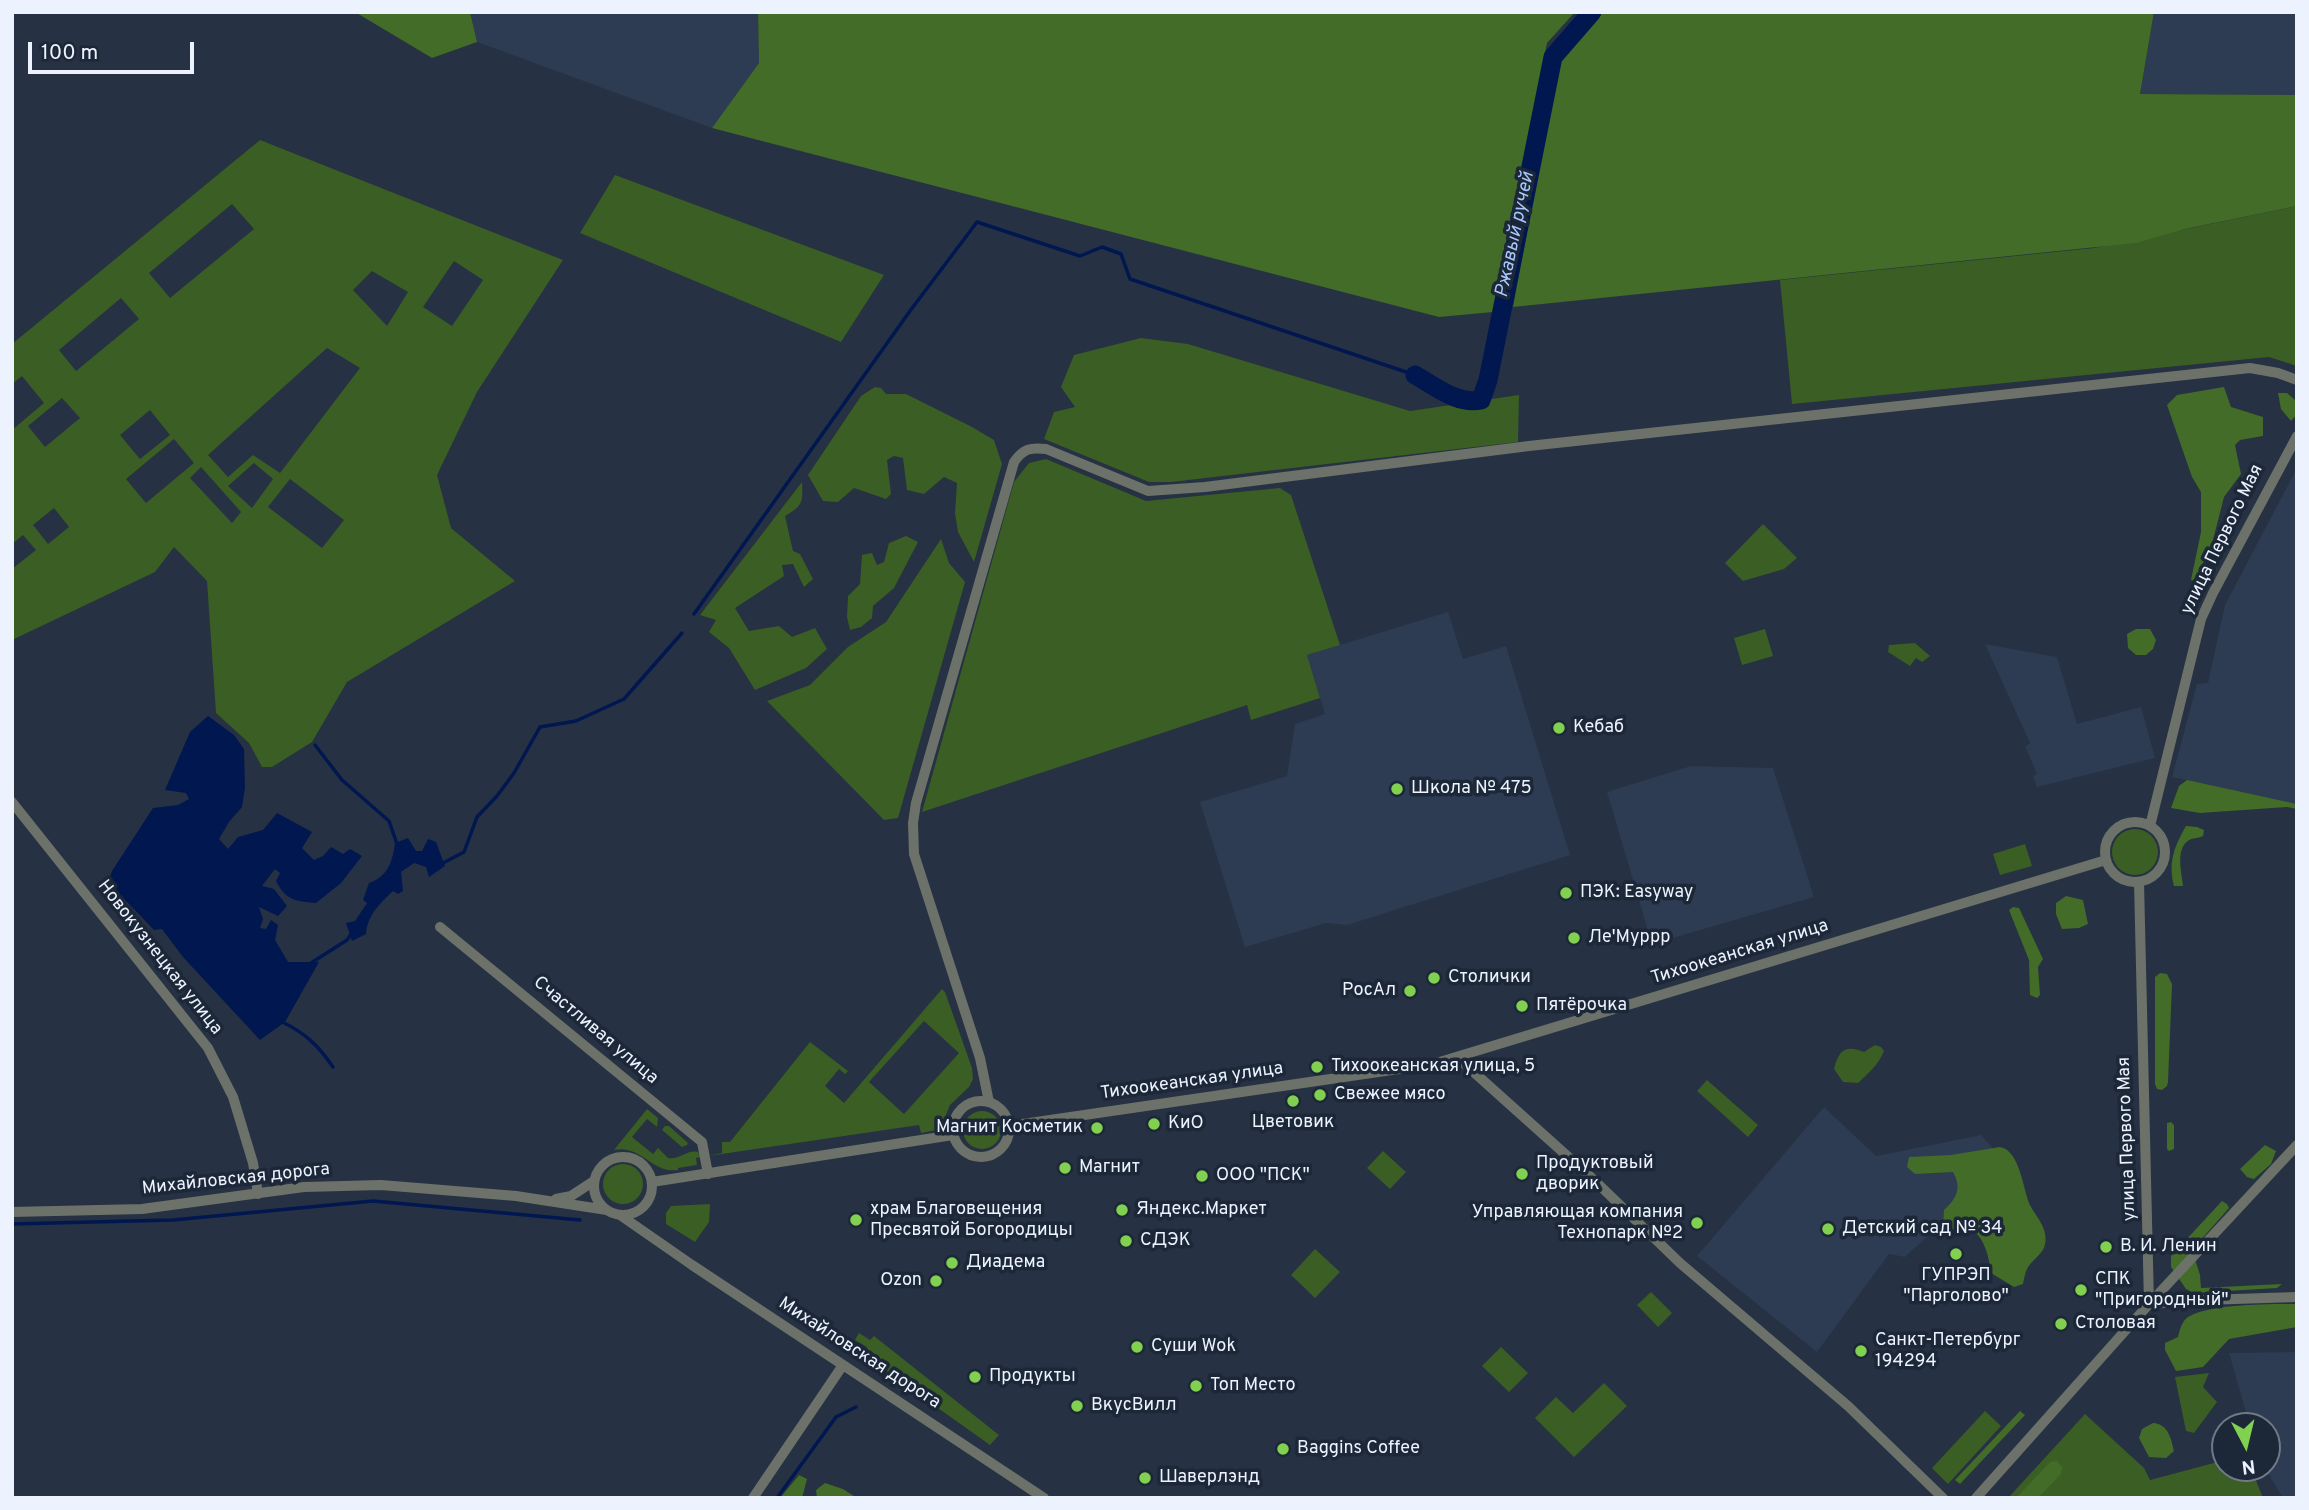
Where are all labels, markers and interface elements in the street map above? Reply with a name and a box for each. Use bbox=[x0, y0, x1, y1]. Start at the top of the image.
scale bar bbox=[32, 28, 198, 72]
text: 100 m bbox=[41, 40, 98, 67]
water label: Ржавый ручей bbox=[1492, 170, 1540, 300]
street label: улица Первого Мая bbox=[2177, 461, 2269, 619]
place label: Кебаб bbox=[1573, 717, 1624, 739]
marker: Кебаб bbox=[1551, 720, 1567, 736]
place label: Школа № 475 bbox=[1411, 778, 1532, 800]
marker: Школа № 475 bbox=[1389, 781, 1405, 797]
street label: Новокузнецкая улица bbox=[92, 876, 226, 1040]
place label: ПЭК: Easyway bbox=[1580, 882, 1693, 904]
marker: ПЭК: Easyway bbox=[1558, 885, 1574, 901]
street label: Тихоокеанская улица bbox=[1649, 916, 1831, 990]
place label: Ле'Муррр bbox=[1588, 927, 1670, 949]
marker: Ле'Муррр bbox=[1566, 930, 1582, 946]
place label: Столички bbox=[1448, 967, 1531, 989]
marker: Столички bbox=[1426, 970, 1442, 986]
street label: Счастливая улица bbox=[528, 972, 662, 1090]
place label: РосАл bbox=[1342, 980, 1396, 1002]
marker: РосАл bbox=[1402, 983, 1418, 999]
place label: Пятёрочка bbox=[1536, 995, 1627, 1017]
marker: Пятёрочка bbox=[1514, 998, 1530, 1014]
place label: Тихоокеанская улица, 5 bbox=[1331, 1056, 1535, 1078]
street label: улица Первого Мая bbox=[2114, 1057, 2142, 1221]
street label: Тихоокеанская улица bbox=[1099, 1058, 1285, 1106]
marker: Тихоокеанская улица, 5 bbox=[1309, 1059, 1325, 1075]
place label: Свежее мясо bbox=[1334, 1084, 1446, 1106]
marker: Свежее мясо bbox=[1312, 1087, 1328, 1103]
marker: Цветовик bbox=[1285, 1093, 1301, 1109]
place label: Цветовик bbox=[1252, 1112, 1334, 1134]
place label: КиО bbox=[1168, 1113, 1204, 1135]
marker: КиО bbox=[1146, 1116, 1162, 1132]
place label: Магнит Косметик bbox=[936, 1117, 1083, 1139]
marker: Магнит Косметик bbox=[1089, 1120, 1105, 1136]
place label: Продуктовый дворик bbox=[1536, 1153, 1654, 1196]
place label: Магнит bbox=[1079, 1157, 1140, 1179]
street label: Михайловская дорога bbox=[141, 1159, 331, 1201]
marker: Магнит bbox=[1057, 1160, 1073, 1176]
place label: ООО "ПСК" bbox=[1216, 1165, 1310, 1187]
marker: Продуктовый дворик bbox=[1514, 1166, 1530, 1182]
marker: ООО "ПСК" bbox=[1194, 1168, 1210, 1184]
place label: храм Благовещения Пресвятой Богородицы bbox=[870, 1199, 1073, 1242]
place label: Яндекс.Маркет bbox=[1136, 1199, 1267, 1221]
marker: Яндекс.Маркет bbox=[1114, 1202, 1130, 1218]
place label: Управляющая компания Технопарк №2 bbox=[1472, 1202, 1683, 1244]
marker: храм Благовещения Пресвятой Богородицы bbox=[848, 1212, 864, 1228]
marker: Управляющая компания Технопарк №2 bbox=[1689, 1215, 1705, 1231]
place label: Детский сад № 34 bbox=[1842, 1218, 2003, 1240]
marker: Детский сад № 34 bbox=[1820, 1221, 1836, 1237]
place label: СДЭК bbox=[1140, 1230, 1191, 1252]
marker: СДЭК bbox=[1118, 1233, 1134, 1249]
place label: В. И. Ленин bbox=[2120, 1236, 2217, 1258]
marker: В. И. Ленин bbox=[2098, 1239, 2114, 1255]
marker: ГУПРЭП "Парголово" bbox=[1948, 1246, 1964, 1262]
place label: Диадема bbox=[966, 1252, 1045, 1274]
marker: Диадема bbox=[944, 1255, 960, 1271]
place label: ГУПРЭП "Парголово" bbox=[1903, 1265, 2009, 1308]
place label: СПК "Пригородный" bbox=[2095, 1269, 2229, 1312]
place label: Ozon bbox=[880, 1270, 922, 1292]
marker: Ozon bbox=[928, 1273, 944, 1289]
marker: СПК "Пригородный" bbox=[2073, 1282, 2089, 1298]
street label: Михайловская дорога bbox=[774, 1294, 944, 1414]
place label: Столовая bbox=[2075, 1313, 2156, 1335]
marker: Столовая bbox=[2053, 1316, 2069, 1332]
place label: Санкт-Петербург 194294 bbox=[1875, 1330, 2020, 1372]
place label: Суши Wok bbox=[1151, 1336, 1236, 1358]
marker: Суши Wok bbox=[1129, 1339, 1145, 1355]
marker: Санкт-Петербург 194294 bbox=[1853, 1343, 1869, 1359]
place label: Продукты bbox=[989, 1366, 1076, 1388]
marker: Продукты bbox=[967, 1369, 983, 1385]
place label: Топ Место bbox=[1210, 1375, 1296, 1397]
marker: Топ Место bbox=[1188, 1378, 1204, 1394]
place label: ВкусВилл bbox=[1091, 1395, 1176, 1417]
marker: ВкусВилл bbox=[1069, 1398, 1085, 1414]
north arrow bbox=[2211, 1412, 2281, 1482]
place label: Baggins Coffee bbox=[1297, 1438, 1420, 1460]
marker: Baggins Coffee bbox=[1275, 1441, 1291, 1457]
text: N bbox=[2240, 1453, 2257, 1479]
place label: Шаверлэнд bbox=[1159, 1467, 1260, 1489]
marker: Шаверлэнд bbox=[1137, 1470, 1153, 1486]

